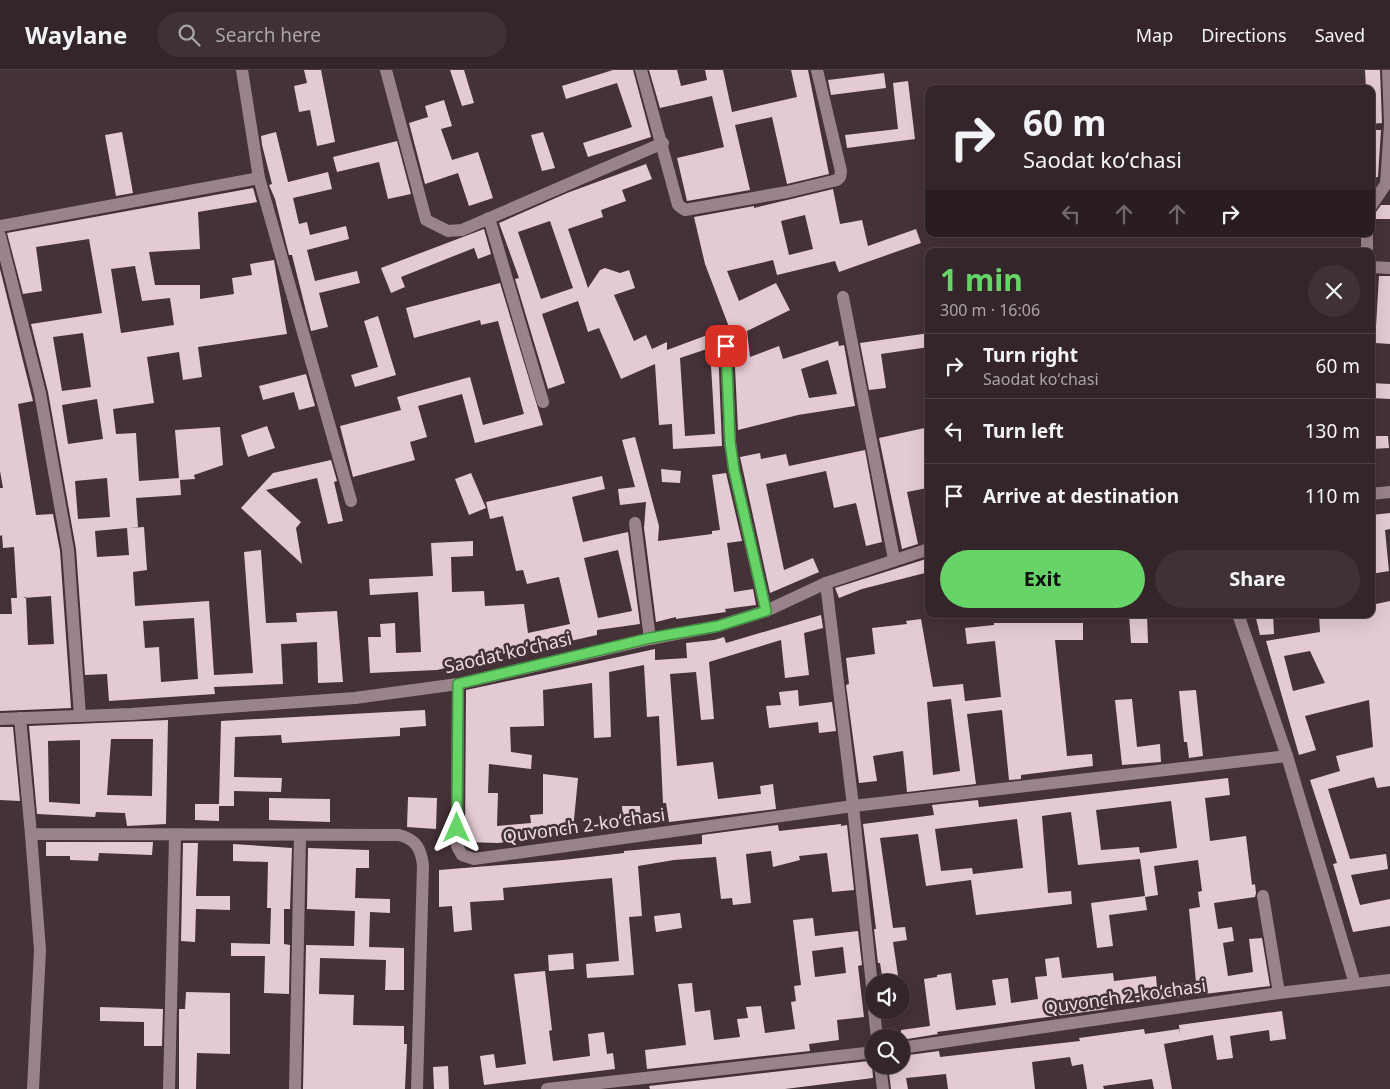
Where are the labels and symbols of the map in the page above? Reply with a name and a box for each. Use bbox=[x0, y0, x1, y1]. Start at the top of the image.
pin bbox=[705, 325, 747, 367]
street label: Saodat koʻchasi bbox=[442, 626, 574, 678]
position arrow bbox=[430, 801, 482, 853]
street label: Quvonch 2-koʻchasi bbox=[501, 802, 667, 848]
street label: Quvonch 2-koʻchasi bbox=[1042, 973, 1208, 1019]

